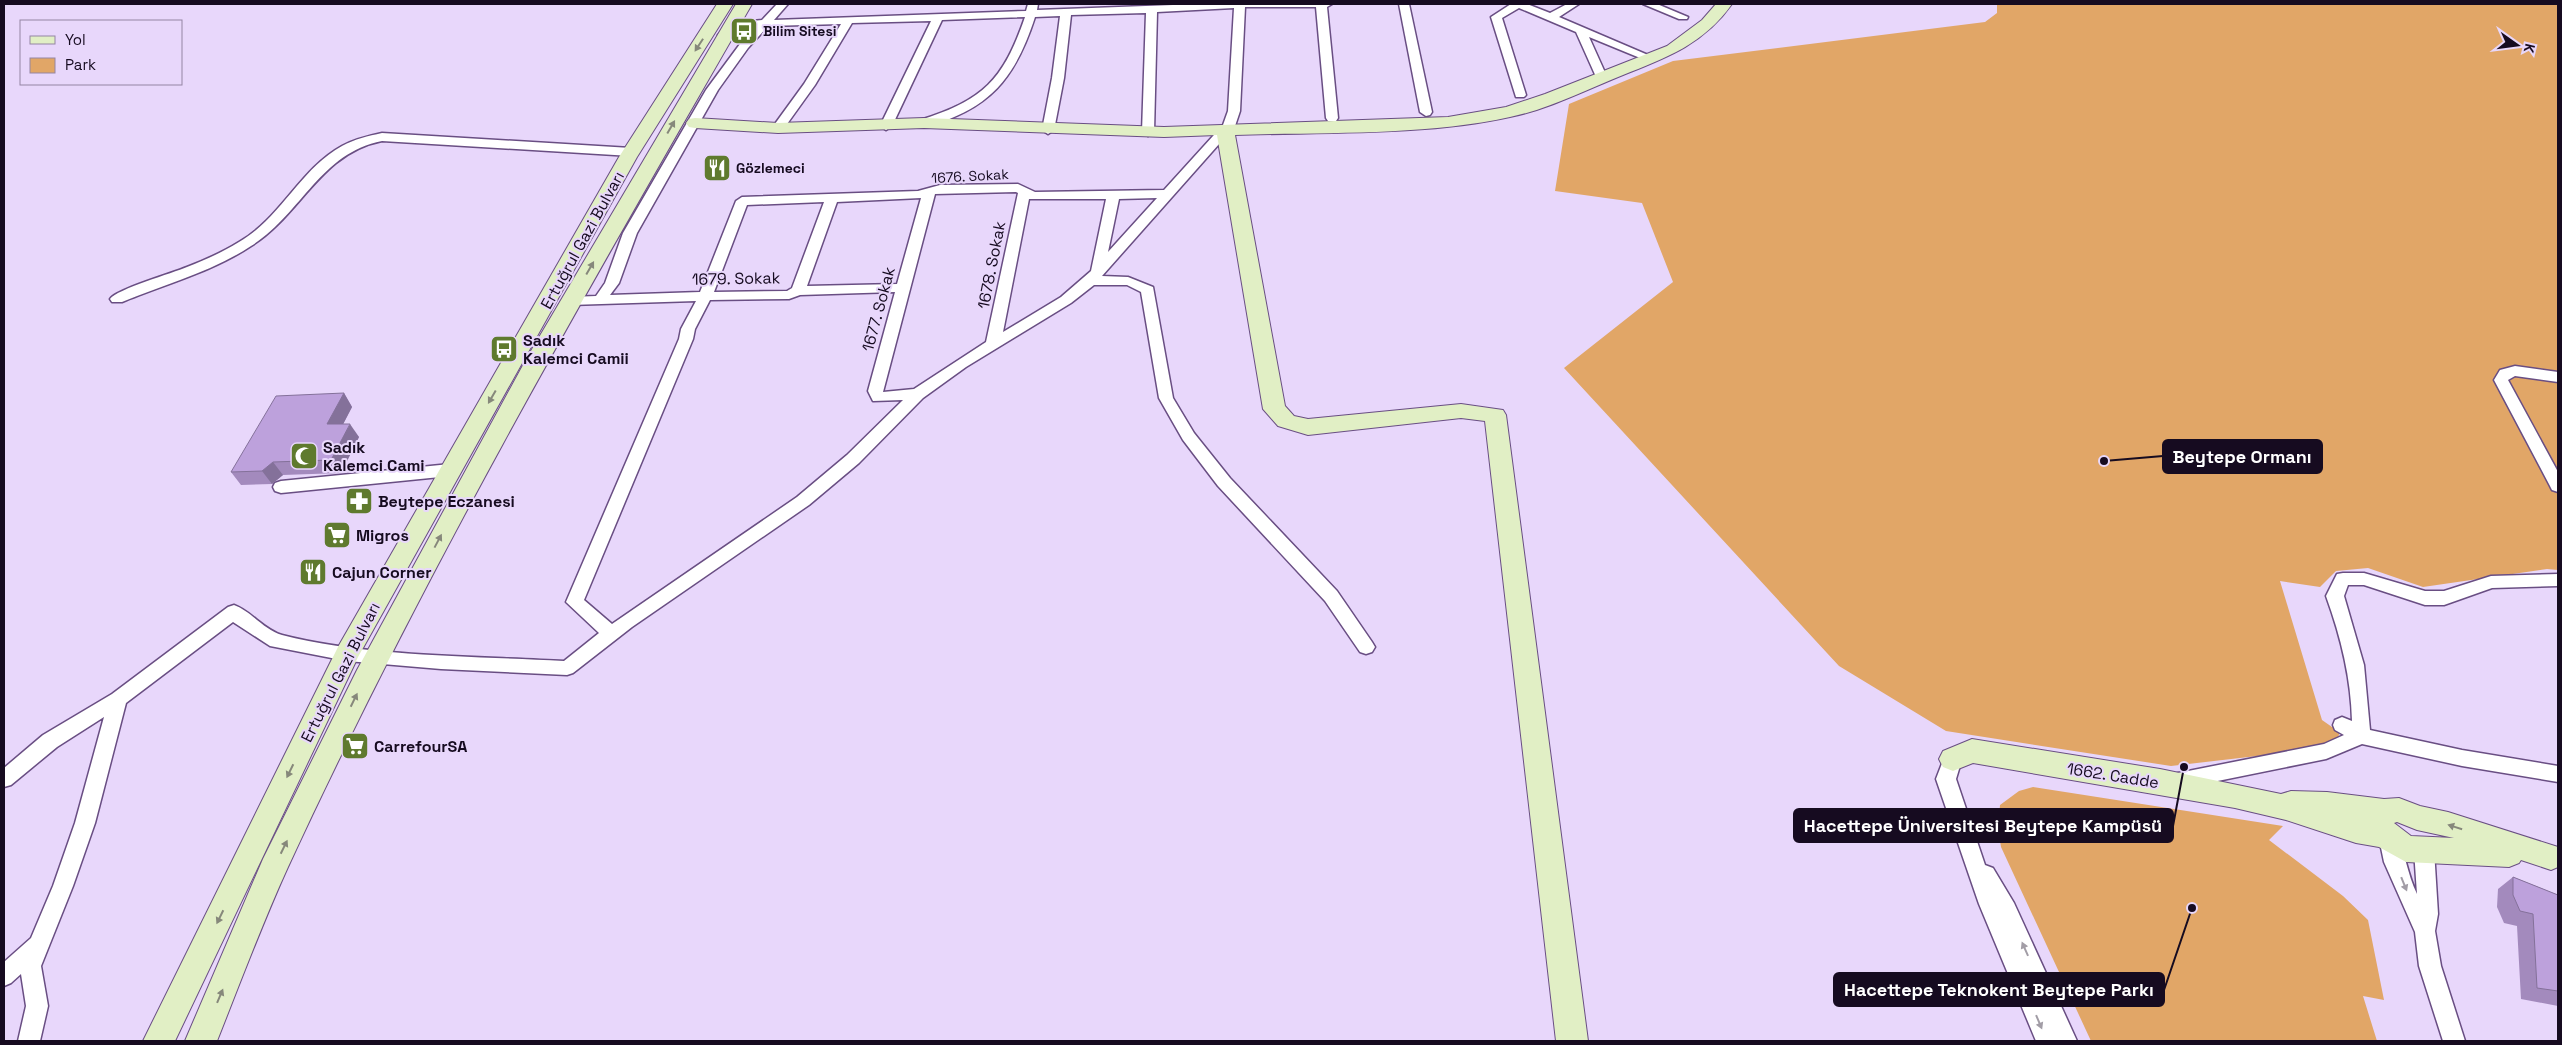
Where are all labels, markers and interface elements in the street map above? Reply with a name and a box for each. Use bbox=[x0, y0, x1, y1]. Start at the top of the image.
bus stop icon: Bilim Sitesi bbox=[729, 16, 759, 46]
legend bbox=[20, 20, 182, 85]
north arrow bbox=[2492, 20, 2542, 70]
place label: Bilim Sitesi bbox=[763, 22, 836, 40]
text: Yol bbox=[65, 30, 86, 49]
one-way arrow bbox=[694, 38, 704, 51]
text: K bbox=[2520, 42, 2539, 55]
text: Park bbox=[65, 55, 96, 74]
one-way arrow bbox=[667, 120, 675, 134]
restaurant icon: Gözlemeci bbox=[702, 153, 732, 183]
place label: Gözlemeci bbox=[736, 159, 805, 177]
street label: 1676. Sokak bbox=[931, 165, 1010, 187]
street label: Ertuğrul Gazi Bulvarı bbox=[536, 168, 629, 313]
street label: 1678. Sokak bbox=[973, 219, 1010, 311]
one-way arrow bbox=[585, 261, 594, 274]
street label: 1677. Sokak bbox=[857, 264, 900, 354]
street label: 1679. Sokak bbox=[692, 267, 781, 290]
place label: Sadık Kalemci Camii bbox=[523, 330, 629, 369]
bus stop icon: Sadık Kalemci Camii bbox=[489, 334, 519, 364]
one-way arrow bbox=[488, 391, 497, 404]
place label: Sadık Kalemci Cami bbox=[323, 437, 425, 476]
callout: Beytepe Ormanı bbox=[2163, 440, 2322, 473]
mosque icon: Sadık Kalemci Cami bbox=[289, 441, 319, 471]
text: Beytepe Ormanı bbox=[2172, 445, 2312, 468]
pharmacy icon: Beytepe Eczanesi bbox=[344, 486, 374, 516]
place label: Beytepe Eczanesi bbox=[378, 491, 515, 512]
supermarket icon: Migros bbox=[322, 520, 352, 550]
place label: Migros bbox=[356, 525, 409, 546]
one-way arrow bbox=[434, 534, 442, 548]
restaurant icon: Cajun Corner bbox=[298, 557, 328, 587]
place label: Cajun Corner bbox=[332, 562, 431, 583]
street label: Ertuğrul Gazi Bulvarı bbox=[296, 599, 385, 746]
one-way arrow bbox=[350, 693, 359, 708]
supermarket icon: CarrefourSA bbox=[340, 731, 370, 761]
place label: CarrefourSA bbox=[374, 736, 467, 757]
street label: 1662. Cadde bbox=[2065, 758, 2160, 793]
one-way arrow bbox=[286, 764, 294, 778]
callout: Hacettepe Üniversitesi Beytepe Kampüsü bbox=[1794, 809, 2173, 842]
text: Hacettepe Üniversitesi Beytepe Kampüsü bbox=[1804, 814, 2162, 837]
one-way arrow bbox=[2447, 822, 2462, 830]
one-way arrow bbox=[280, 840, 288, 854]
one-way arrow bbox=[2400, 877, 2408, 891]
one-way arrow bbox=[216, 910, 224, 924]
one-way arrow bbox=[2020, 942, 2028, 956]
callout: Hacettepe Teknokent Beytepe Parkı bbox=[1834, 973, 2164, 1006]
text: Hacettepe Teknokent Beytepe Parkı bbox=[1844, 978, 2154, 1001]
one-way arrow bbox=[216, 989, 224, 1003]
one-way arrow bbox=[2035, 1015, 2043, 1029]

